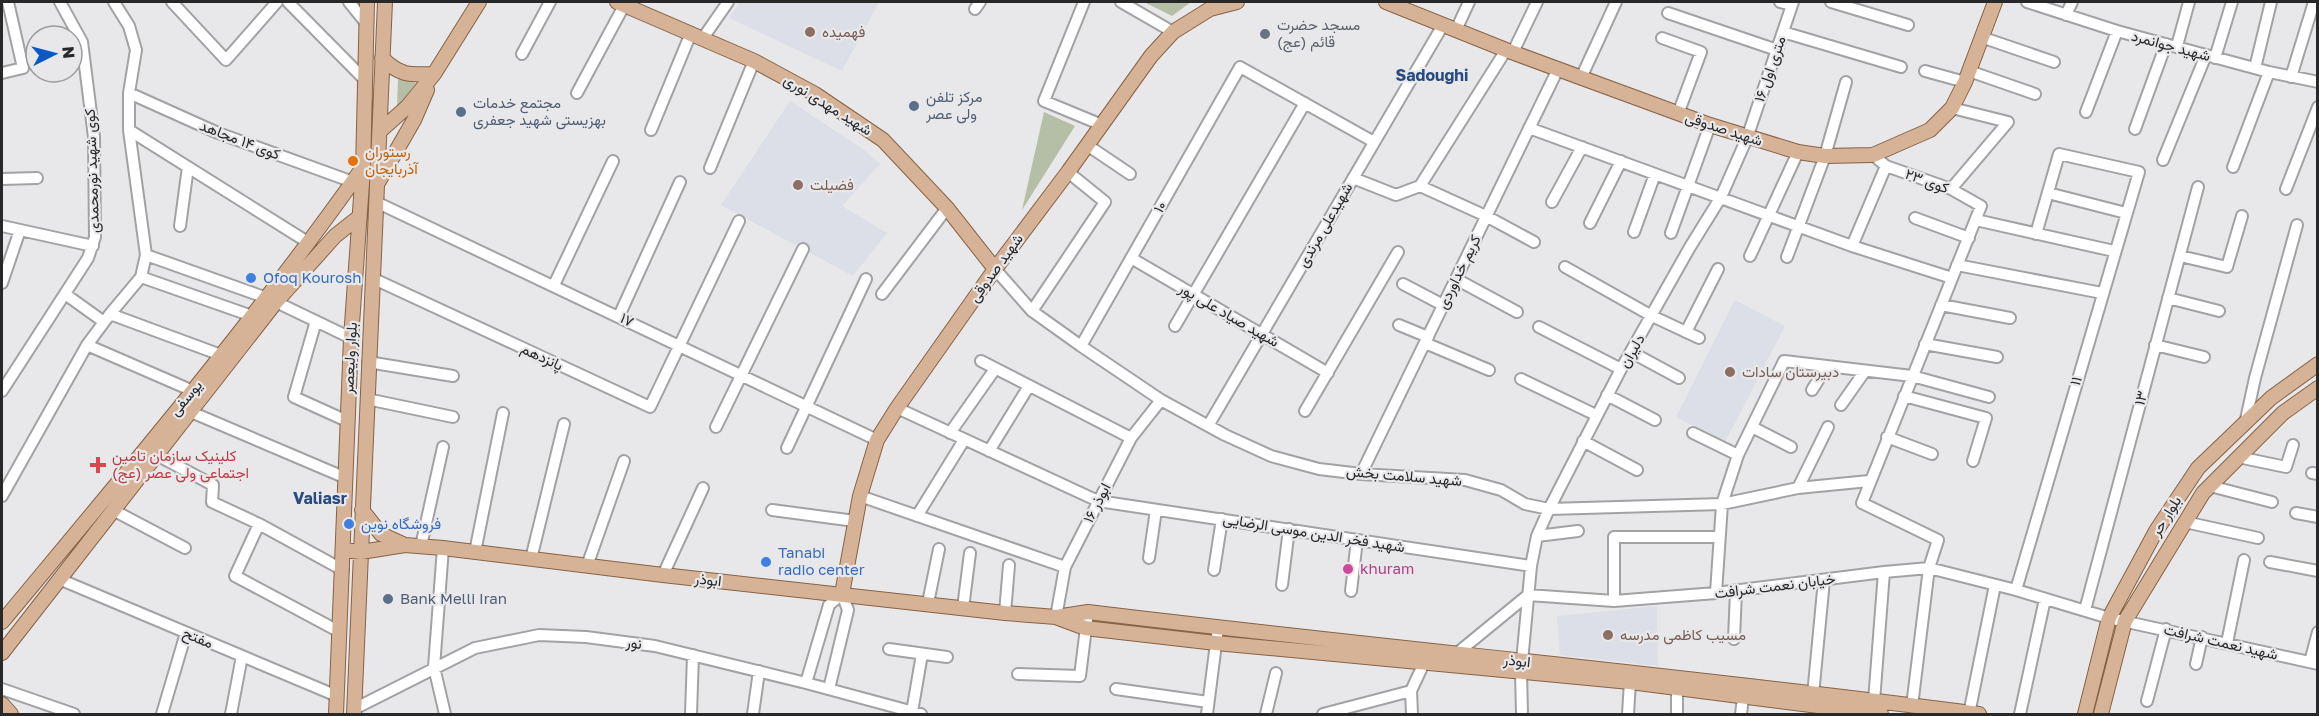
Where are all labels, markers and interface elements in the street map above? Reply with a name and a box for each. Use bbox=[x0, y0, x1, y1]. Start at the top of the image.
place label: مسجد حضرت قائم (عج) bbox=[1277, 15, 1360, 53]
place label: فهمیده bbox=[822, 22, 865, 41]
north arrow bbox=[24, 24, 84, 84]
marker: فهمیده bbox=[803, 25, 817, 39]
street label: شهید جوانمرد bbox=[2129, 26, 2213, 65]
marker: مسجد حضرت قائم (عج) bbox=[1258, 27, 1272, 41]
street label: ۱۶ متری اول bbox=[1749, 33, 1791, 105]
text: N bbox=[58, 45, 79, 60]
district label: Sadoughi bbox=[1396, 65, 1468, 85]
street label: شهید مهدی نوری bbox=[780, 70, 876, 140]
place label: مرکز تلفن ولی عصر bbox=[925, 87, 983, 124]
place label: مجتمع خدمات بهزیستی شهید جعفری bbox=[473, 93, 606, 130]
marker: مرکز تلفن ولی عصر bbox=[907, 99, 921, 113]
marker: مجتمع خدمات بهزیستی شهید جعفری bbox=[454, 105, 468, 119]
street label: شهید صدوقی bbox=[1683, 107, 1765, 151]
street label: کوی شهید نورمحمدی bbox=[80, 108, 104, 234]
street label: کوی ۱۴ مجاهد bbox=[197, 115, 284, 165]
place label: رستوران آذربایجان bbox=[365, 142, 419, 178]
marker: رستوران آذربایجان bbox=[346, 154, 360, 168]
street label: کوی ۲۳ bbox=[1902, 164, 1952, 198]
place label: فضیلت bbox=[810, 175, 854, 194]
marker: فضیلت bbox=[791, 178, 805, 192]
street label: شهیدعلی مرندی bbox=[1293, 179, 1357, 271]
street label: ۱۰ bbox=[1149, 197, 1170, 216]
street label: شهید صدوقی bbox=[964, 230, 1028, 306]
street label: کریم خداوردی bbox=[1432, 231, 1486, 312]
place label: Ofoq Kourosh bbox=[263, 268, 361, 286]
marker: Ofoq Kourosh bbox=[244, 271, 258, 285]
street label: شهید صیاد علی پور bbox=[1174, 278, 1283, 352]
street label: ۱۷ bbox=[618, 308, 637, 330]
street label: بلوار ولیعصر bbox=[338, 322, 361, 395]
street label: دلیران bbox=[1614, 330, 1649, 371]
street label: پانزدهم bbox=[518, 339, 566, 375]
place label: دبیرستان سادات bbox=[1742, 362, 1839, 381]
marker: دبیرستان سادات bbox=[1723, 365, 1737, 379]
street label: ۱۱ bbox=[2065, 374, 2085, 387]
street label: یوسفی bbox=[165, 376, 207, 420]
street label: ۱۳ bbox=[2130, 388, 2151, 407]
place label: کلینیک سازمان تامین اجتماعی ولی عصر (عج) bbox=[112, 446, 249, 484]
marker: کلینیک سازمان تامین اجتماعی ولی عصر (عج) bbox=[89, 456, 107, 474]
street label: شهید سلامت بخش bbox=[1345, 461, 1463, 491]
street label: ۱۶ ابوذر bbox=[1078, 480, 1115, 526]
district label: Valiasr bbox=[293, 488, 347, 508]
street label: بلوار حر bbox=[2145, 492, 2185, 540]
street label: شهید فخر الدین موسی الرضایی bbox=[1222, 509, 1407, 557]
place label: فروشگاه نوین bbox=[361, 514, 441, 534]
marker: فروشگاه نوین bbox=[342, 517, 356, 531]
place label: Tanabi radio center bbox=[778, 543, 865, 578]
marker: Tanabi radio center bbox=[759, 555, 773, 569]
place label: khuram bbox=[1360, 559, 1414, 577]
marker: khuram bbox=[1341, 562, 1355, 576]
street label: ابوذر bbox=[693, 569, 722, 590]
street label: خیابان نعمت شرافت bbox=[1713, 569, 1836, 602]
place label: Bank Melli Iran bbox=[400, 589, 507, 607]
marker: Bank Melli Iran bbox=[381, 592, 395, 606]
street label: شهید نعمت شرافت bbox=[2162, 619, 2280, 664]
street label: مفتح bbox=[179, 623, 216, 654]
place label: مسیب کاظمی مدرسه bbox=[1620, 625, 1746, 645]
marker: مسیب کاظمی مدرسه bbox=[1601, 628, 1615, 642]
street label: نور bbox=[624, 632, 643, 653]
street label: ابوذر bbox=[1502, 650, 1531, 671]

